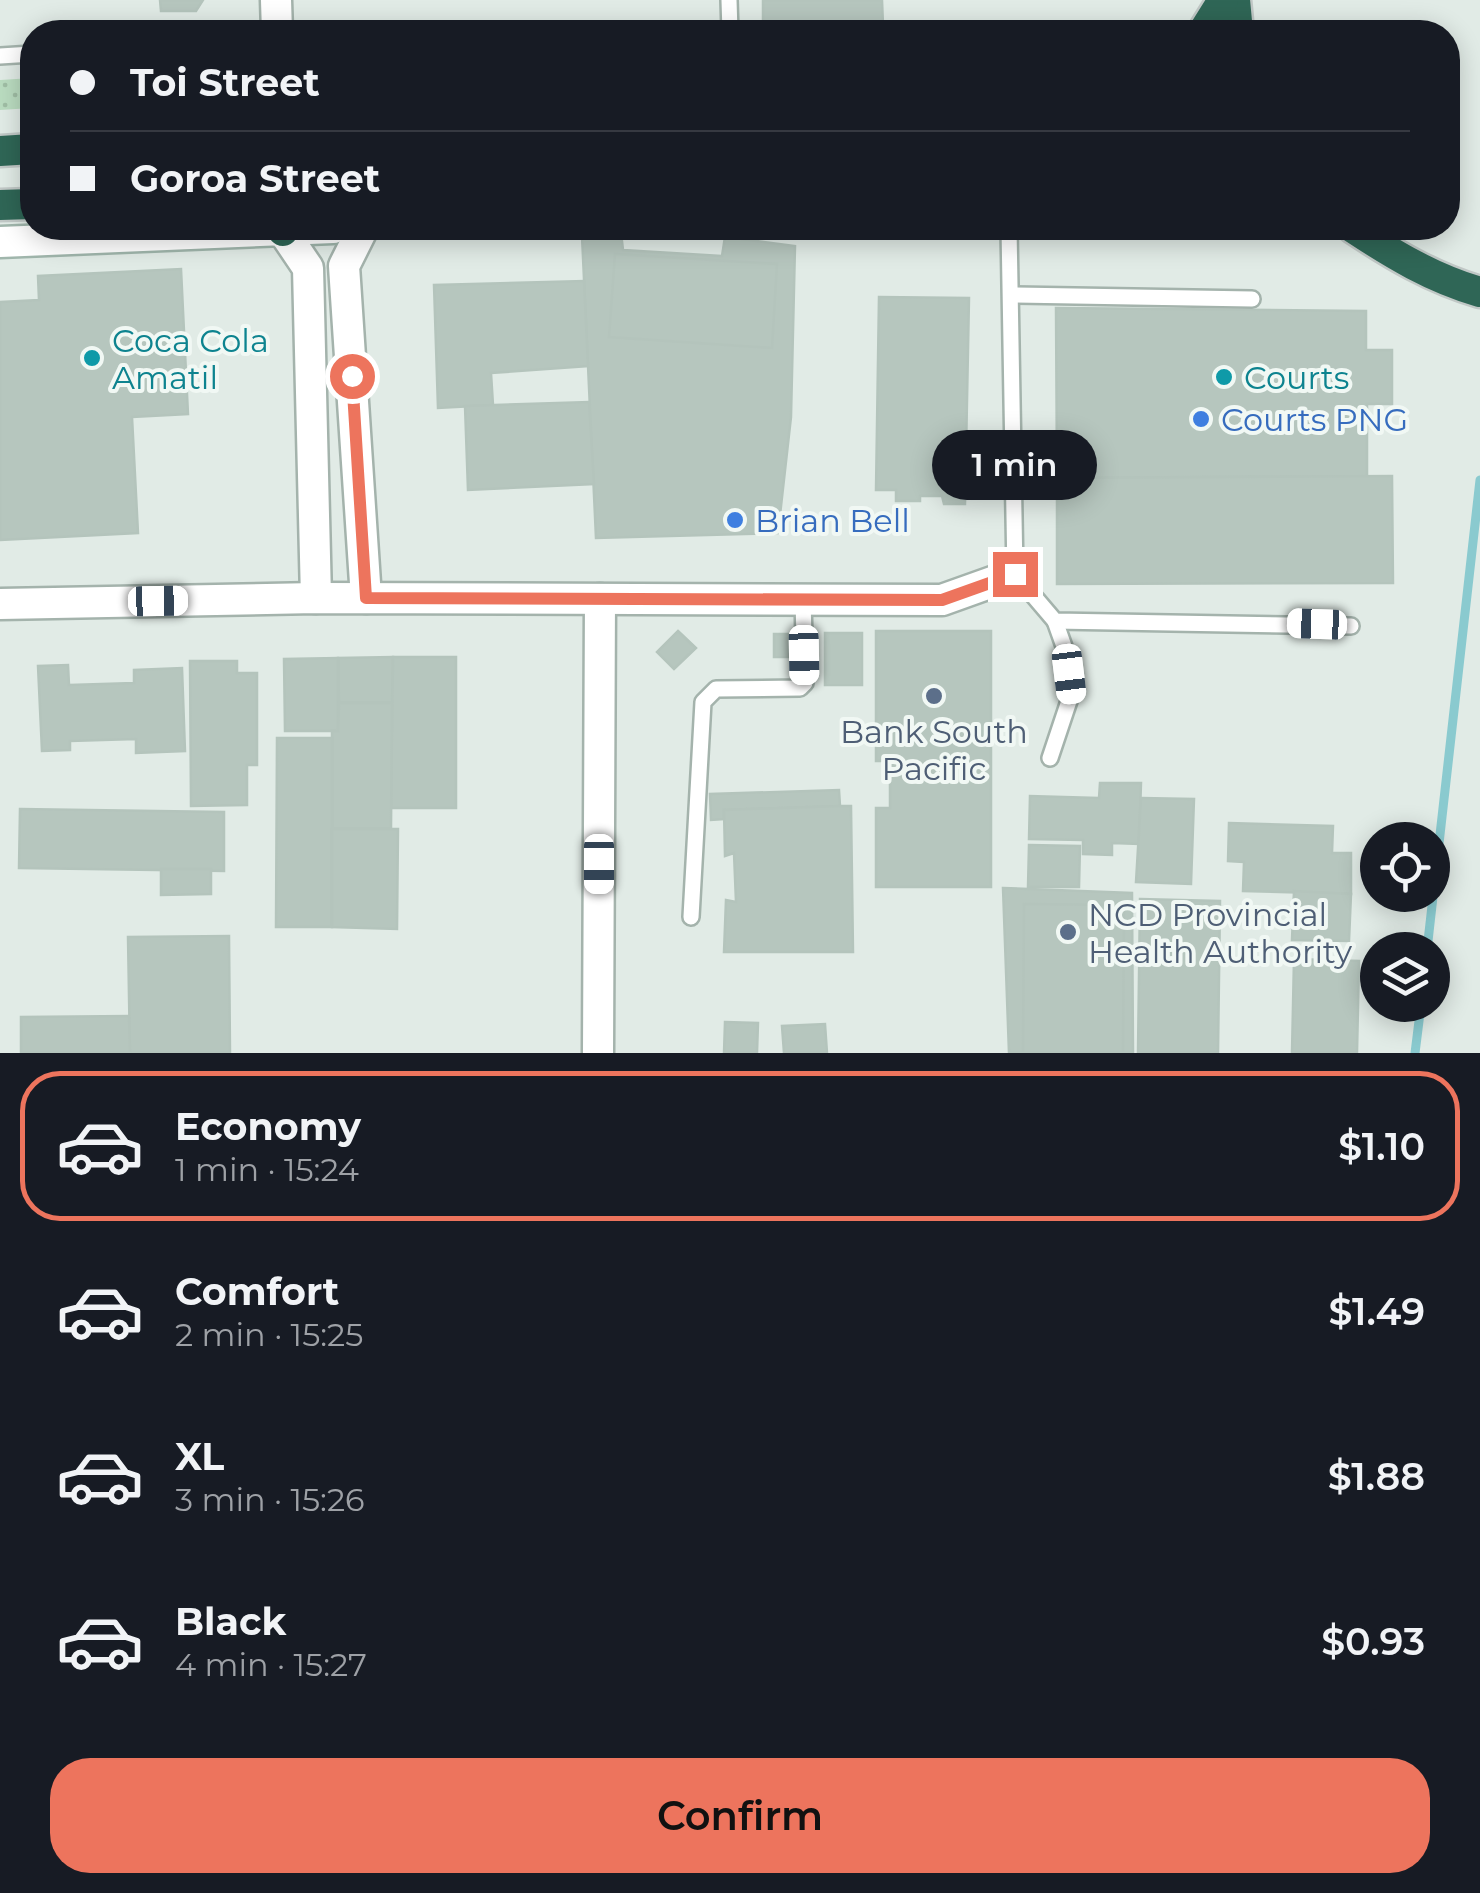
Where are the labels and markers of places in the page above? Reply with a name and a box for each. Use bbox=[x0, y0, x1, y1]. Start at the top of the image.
place label: Coca Cola Amatil bbox=[112, 321, 269, 397]
marker: Coca Cola Amatil bbox=[81, 347, 103, 369]
place label: Courts bbox=[1244, 358, 1349, 397]
marker: Courts bbox=[1213, 366, 1235, 388]
place label: Courts PNG bbox=[1221, 400, 1408, 439]
marker: Courts PNG bbox=[1190, 408, 1212, 430]
place label: Brian Bell bbox=[755, 501, 910, 540]
marker: Brian Bell bbox=[724, 509, 746, 531]
marker: Bank South Pacific bbox=[923, 685, 945, 707]
place label: Bank South Pacific bbox=[840, 712, 1028, 788]
place label: NCD Provincial Health Authority bbox=[1088, 895, 1353, 971]
marker: NCD Provincial Health Authority bbox=[1057, 921, 1079, 943]

